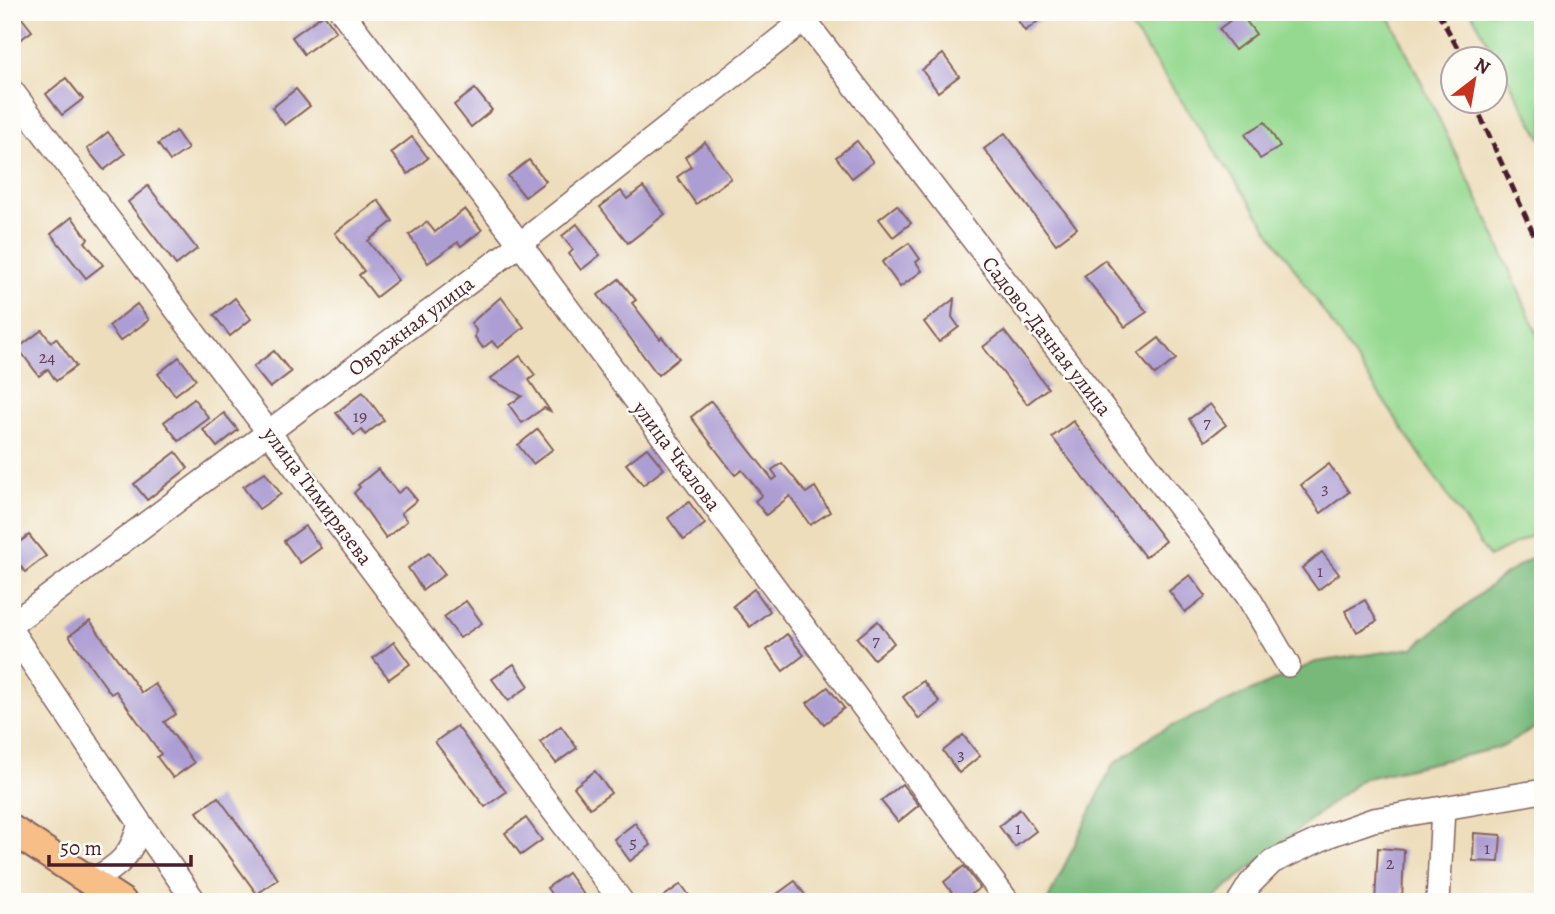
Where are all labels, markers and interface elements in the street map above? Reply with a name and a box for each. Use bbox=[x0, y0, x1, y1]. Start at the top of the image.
north arrow bbox=[1440, 46, 1510, 116]
text: N bbox=[1470, 52, 1495, 81]
street label: Садово-Дачная улица bbox=[976, 250, 1118, 422]
street label: Овражная улица bbox=[342, 269, 480, 383]
house number: 24 bbox=[39, 345, 55, 369]
street label: улица Чкалова bbox=[626, 394, 728, 517]
house number: 19 bbox=[353, 404, 367, 428]
house number: 7 bbox=[1203, 410, 1211, 434]
street label: улица Тимирязева bbox=[256, 420, 379, 571]
house number: 3 bbox=[1321, 476, 1329, 500]
house number: 1 bbox=[1317, 559, 1323, 583]
house number: 7 bbox=[872, 628, 880, 652]
house number: 3 bbox=[957, 742, 965, 766]
house number: 1 bbox=[1015, 816, 1021, 840]
scale bar bbox=[49, 823, 191, 867]
house number: 5 bbox=[629, 830, 637, 854]
text: 50 m bbox=[60, 834, 102, 862]
house number: 1 bbox=[1484, 836, 1490, 860]
house number: 2 bbox=[1386, 851, 1395, 875]

